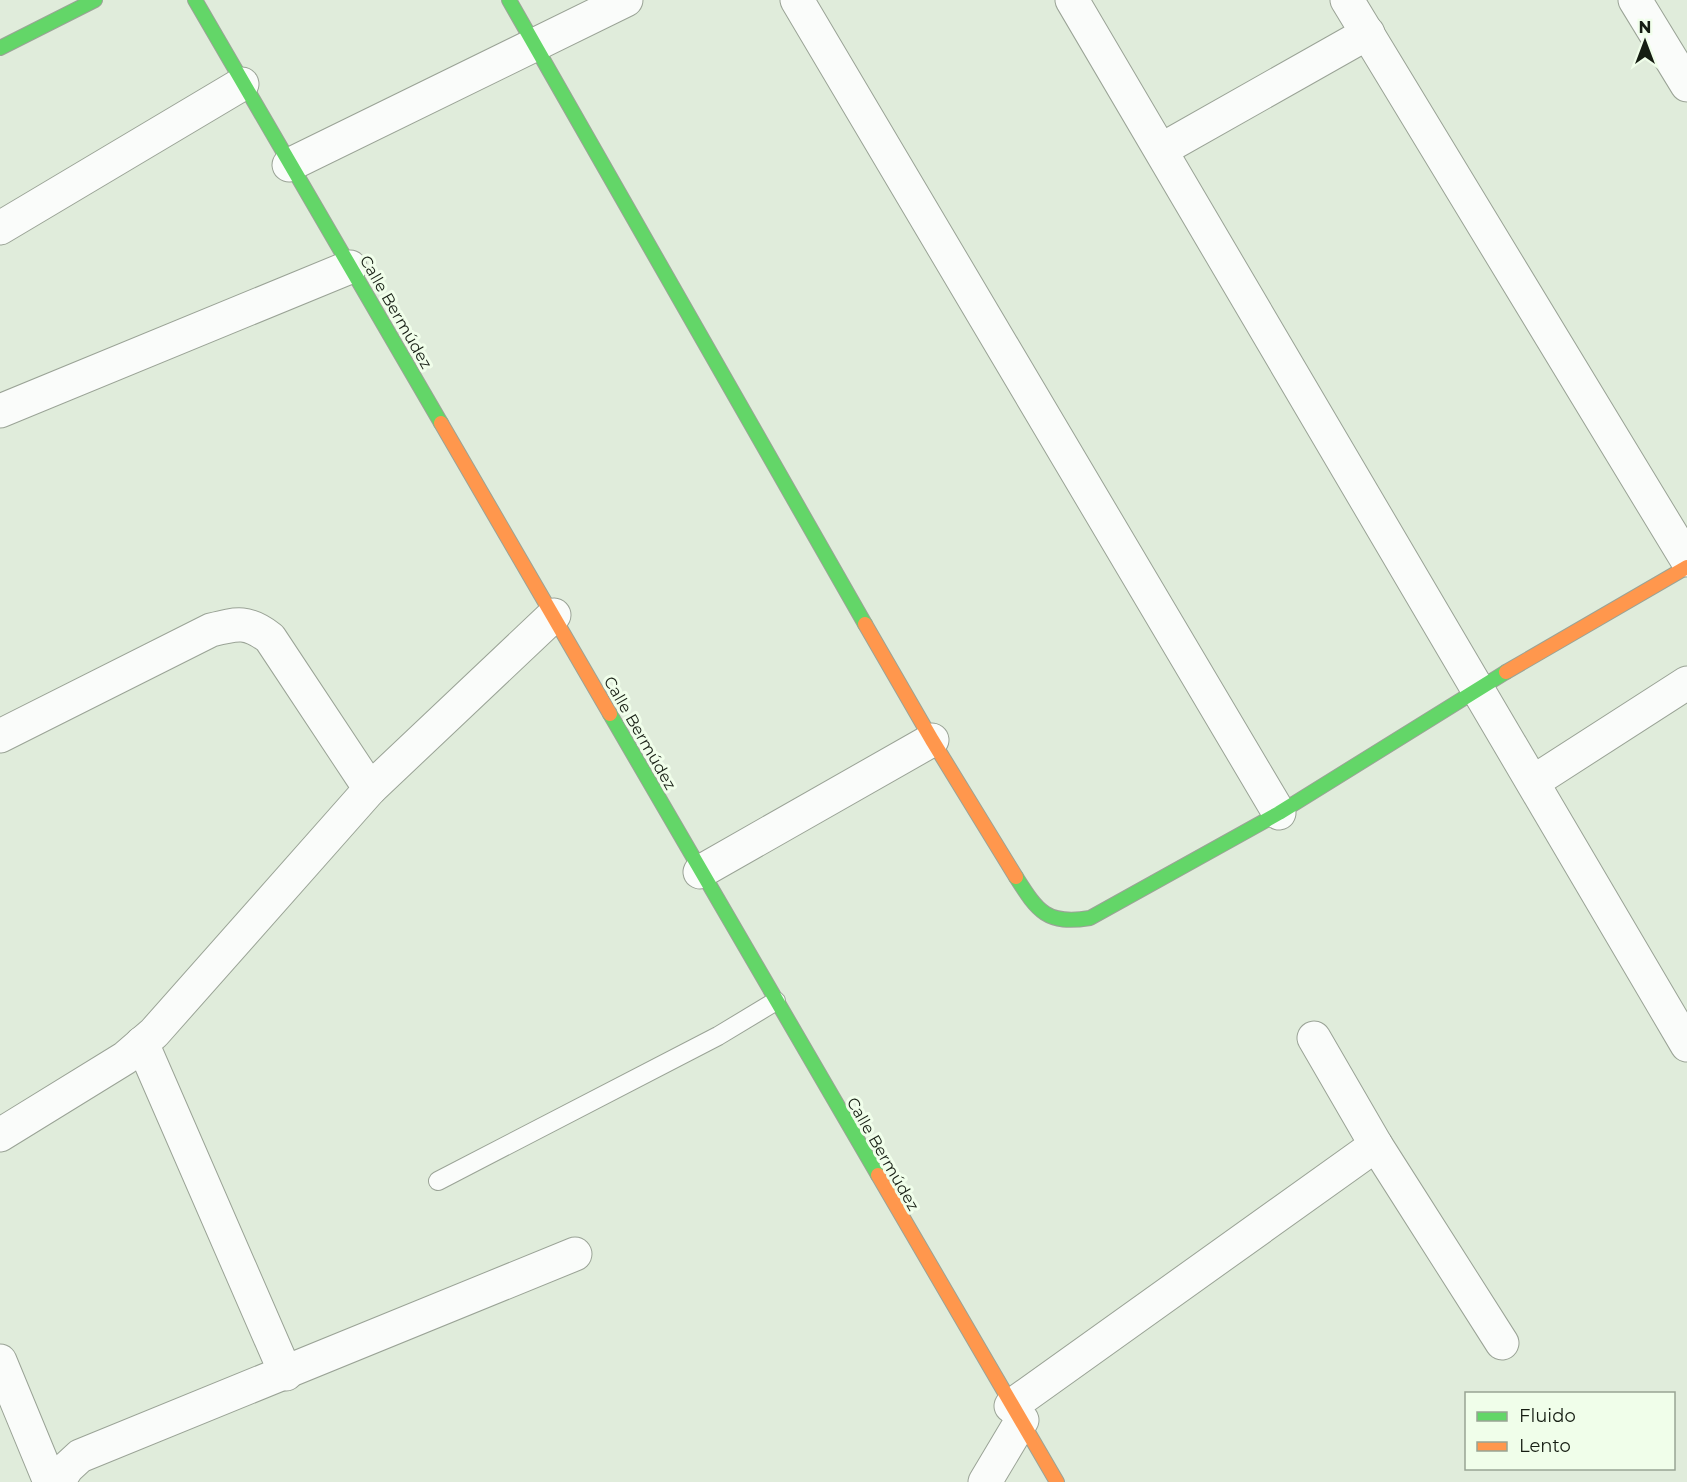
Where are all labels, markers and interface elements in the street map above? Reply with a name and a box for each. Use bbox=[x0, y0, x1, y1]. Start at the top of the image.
north arrow bbox=[1615, 12, 1675, 72]
text: N bbox=[1639, 18, 1651, 37]
street label: Calle Bermúdez bbox=[356, 252, 436, 372]
street label: Calle Bermúdez bbox=[600, 673, 680, 793]
street label: Calle Bermúdez bbox=[843, 1094, 923, 1214]
legend bbox=[1465, 1392, 1675, 1470]
text: Fluido bbox=[1519, 1405, 1576, 1427]
text: Lento bbox=[1519, 1435, 1571, 1457]

